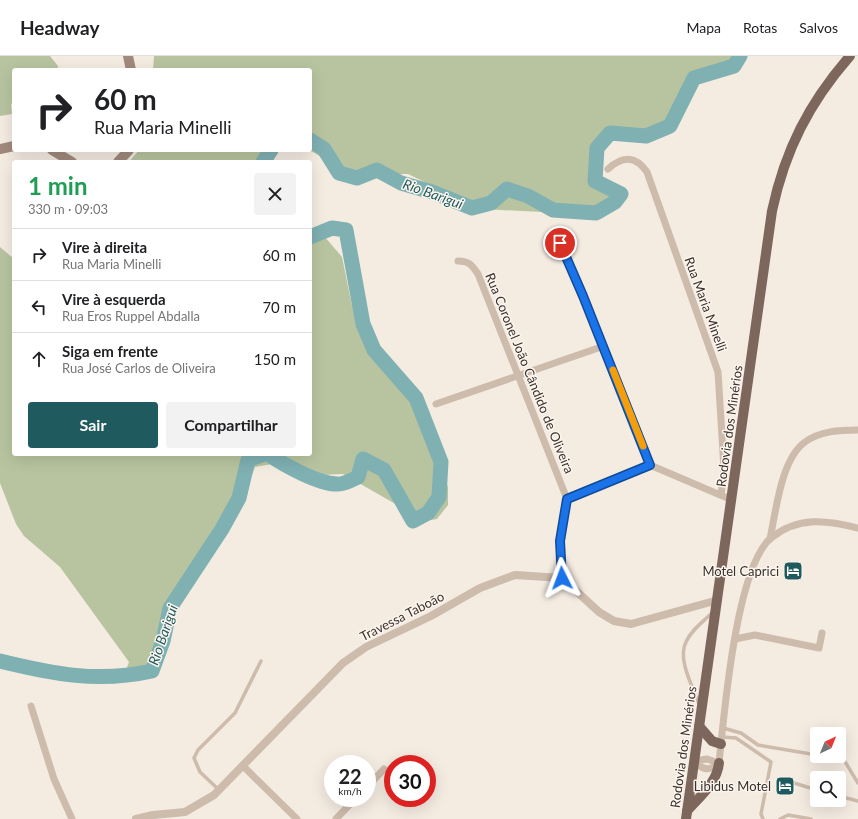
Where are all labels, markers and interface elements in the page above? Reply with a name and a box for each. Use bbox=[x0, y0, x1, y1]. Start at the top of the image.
text: Headway bbox=[20, 16, 99, 39]
text: Mapa bbox=[686, 19, 721, 36]
text: Rotas bbox=[743, 19, 777, 36]
text: Salvos bbox=[799, 19, 838, 36]
text: 60 m bbox=[94, 82, 157, 116]
icon: right bbox=[28, 84, 80, 136]
text: Rua Maria Minelli bbox=[94, 116, 232, 138]
text: 1 min bbox=[28, 171, 88, 200]
button: close bbox=[254, 173, 296, 215]
water label: Rio Barigui bbox=[401, 175, 466, 213]
text: 330 m · 09:03 bbox=[28, 201, 108, 217]
pin bbox=[543, 226, 577, 260]
icon: arrive bbox=[549, 232, 571, 254]
text: Vire à direita bbox=[62, 238, 147, 256]
icon: right bbox=[28, 244, 50, 266]
text: 60 m bbox=[262, 246, 296, 264]
street label: Rua Maria Minelli bbox=[681, 255, 731, 353]
text: Rua Maria Minelli bbox=[62, 256, 161, 272]
street label: Rua Coronel João Cândido de Oliveira bbox=[482, 270, 578, 476]
text: Vire à esquerda bbox=[62, 290, 166, 308]
icon: left bbox=[28, 296, 50, 318]
text: 70 m bbox=[262, 298, 296, 316]
text: Rua Eros Ruppel Abdalla bbox=[62, 308, 200, 324]
text: Siga em frente bbox=[62, 342, 158, 360]
icon: ahead bbox=[28, 348, 50, 370]
text: 150 m bbox=[254, 350, 296, 368]
text: Rua José Carlos de Oliveira bbox=[62, 360, 216, 376]
street label: Rodovia dos Minérios bbox=[713, 364, 746, 488]
button: Sair bbox=[28, 402, 158, 448]
button: Compartilhar bbox=[166, 402, 296, 448]
position arrow bbox=[541, 557, 583, 599]
hotel icon: Motel Caprici bbox=[782, 560, 804, 582]
place label: Motel Caprici bbox=[702, 563, 779, 579]
street label: Travessa Taboão bbox=[357, 588, 447, 644]
water label: Rio Barigui bbox=[144, 602, 181, 667]
street label: Rodovia dos Minérios bbox=[667, 685, 700, 809]
north arrow bbox=[810, 727, 846, 763]
map controls bbox=[810, 727, 846, 807]
speed limit sign: 30 bbox=[384, 755, 436, 807]
text: 22 bbox=[338, 764, 362, 788]
button: search bbox=[810, 771, 846, 807]
hotel icon: Libidus Motel bbox=[774, 775, 796, 797]
place label: Libidus Motel bbox=[694, 778, 771, 794]
text: km/h bbox=[338, 785, 362, 797]

